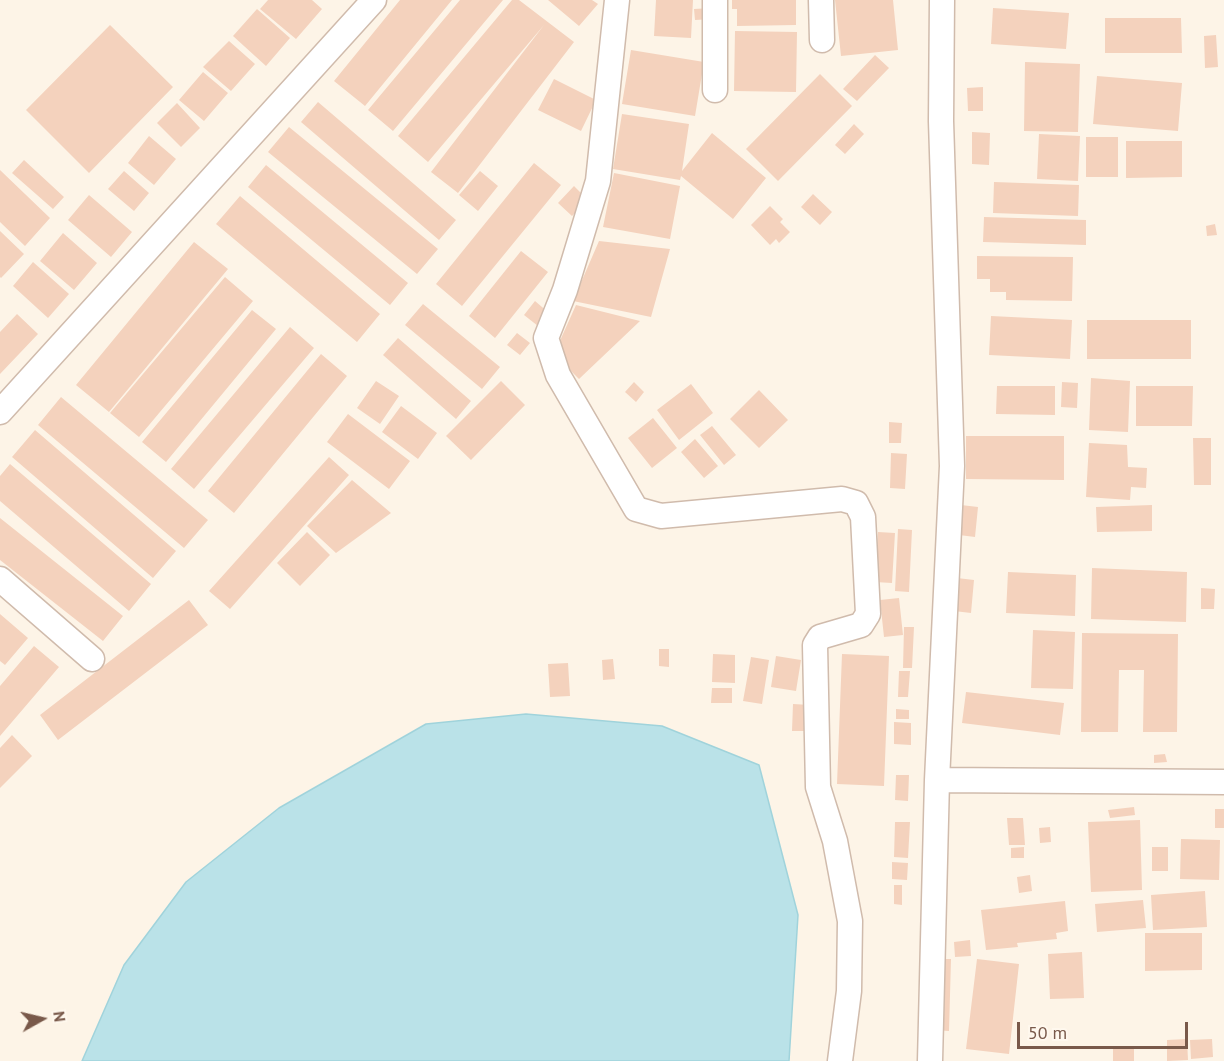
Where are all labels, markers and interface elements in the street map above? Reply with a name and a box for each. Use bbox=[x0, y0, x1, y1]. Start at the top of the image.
north arrow bbox=[12, 989, 72, 1049]
text: N bbox=[49, 1010, 70, 1023]
scale bar bbox=[1020, 1010, 1191, 1048]
text: 50 m bbox=[1028, 1021, 1067, 1044]

